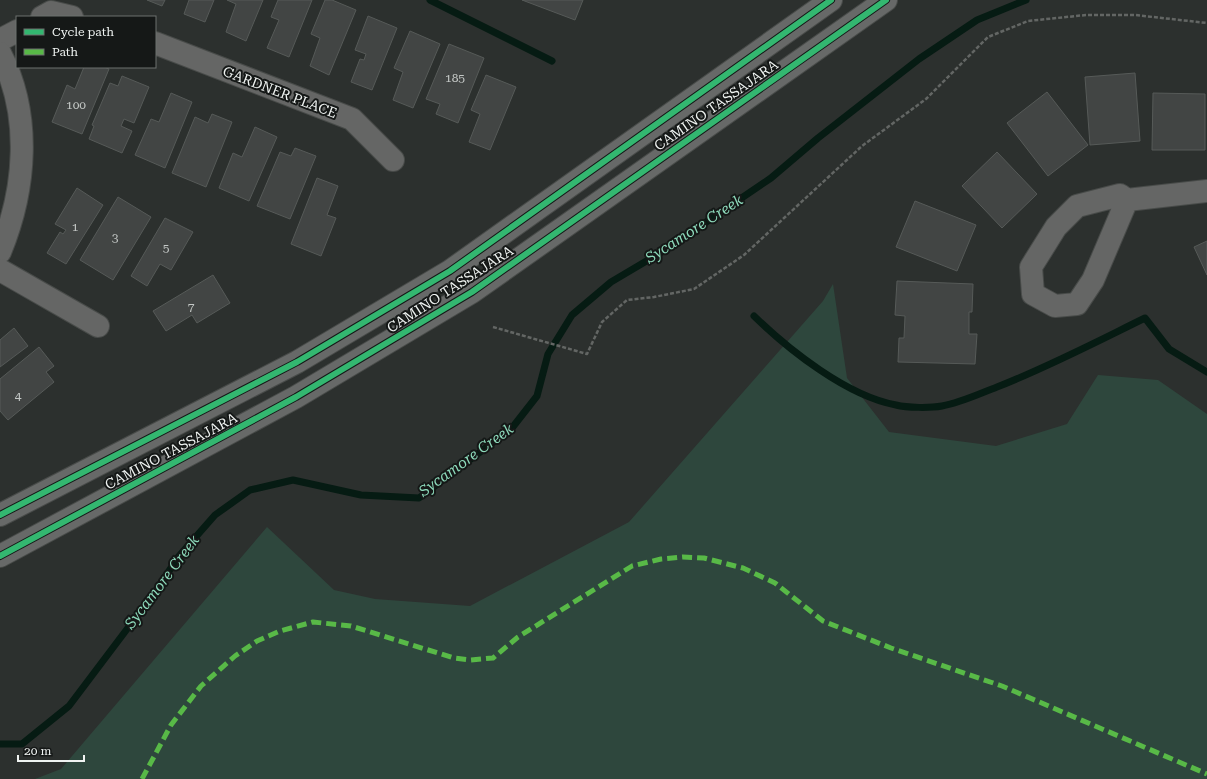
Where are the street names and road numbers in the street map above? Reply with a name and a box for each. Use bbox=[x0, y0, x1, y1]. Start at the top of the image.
street label: CAMINO TASSAJARA bbox=[651, 56, 781, 154]
street label: GARDNER PLACE bbox=[221, 63, 339, 121]
street label: CAMINO TASSAJARA bbox=[384, 242, 516, 336]
street label: CAMINO TASSAJARA bbox=[102, 409, 240, 493]

